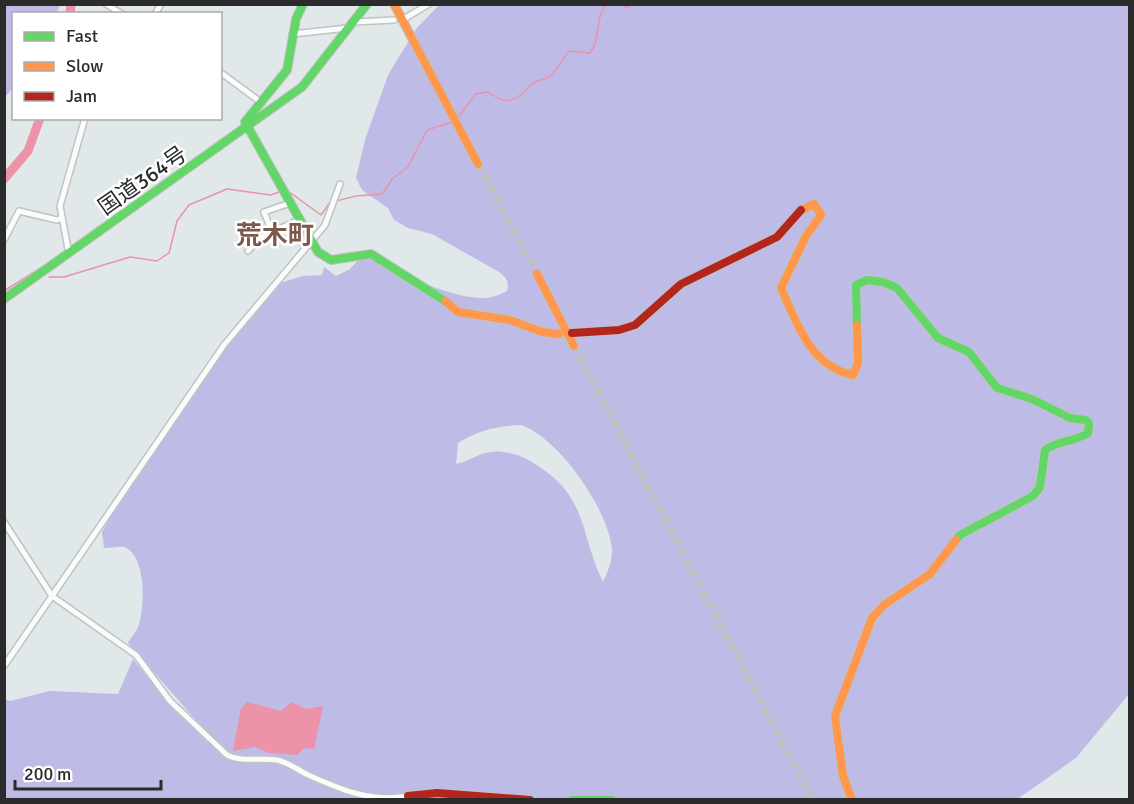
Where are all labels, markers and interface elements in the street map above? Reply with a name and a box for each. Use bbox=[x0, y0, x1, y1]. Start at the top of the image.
legend bbox=[12, 12, 222, 120]
text: Fast bbox=[66, 25, 98, 47]
text: Slow bbox=[66, 55, 103, 77]
text: Jam bbox=[66, 85, 97, 107]
street label: 国道364号 bbox=[93, 140, 192, 221]
district label: 荒木町 bbox=[236, 220, 314, 252]
scale bar bbox=[15, 753, 160, 791]
text: 200 m bbox=[24, 763, 71, 785]

